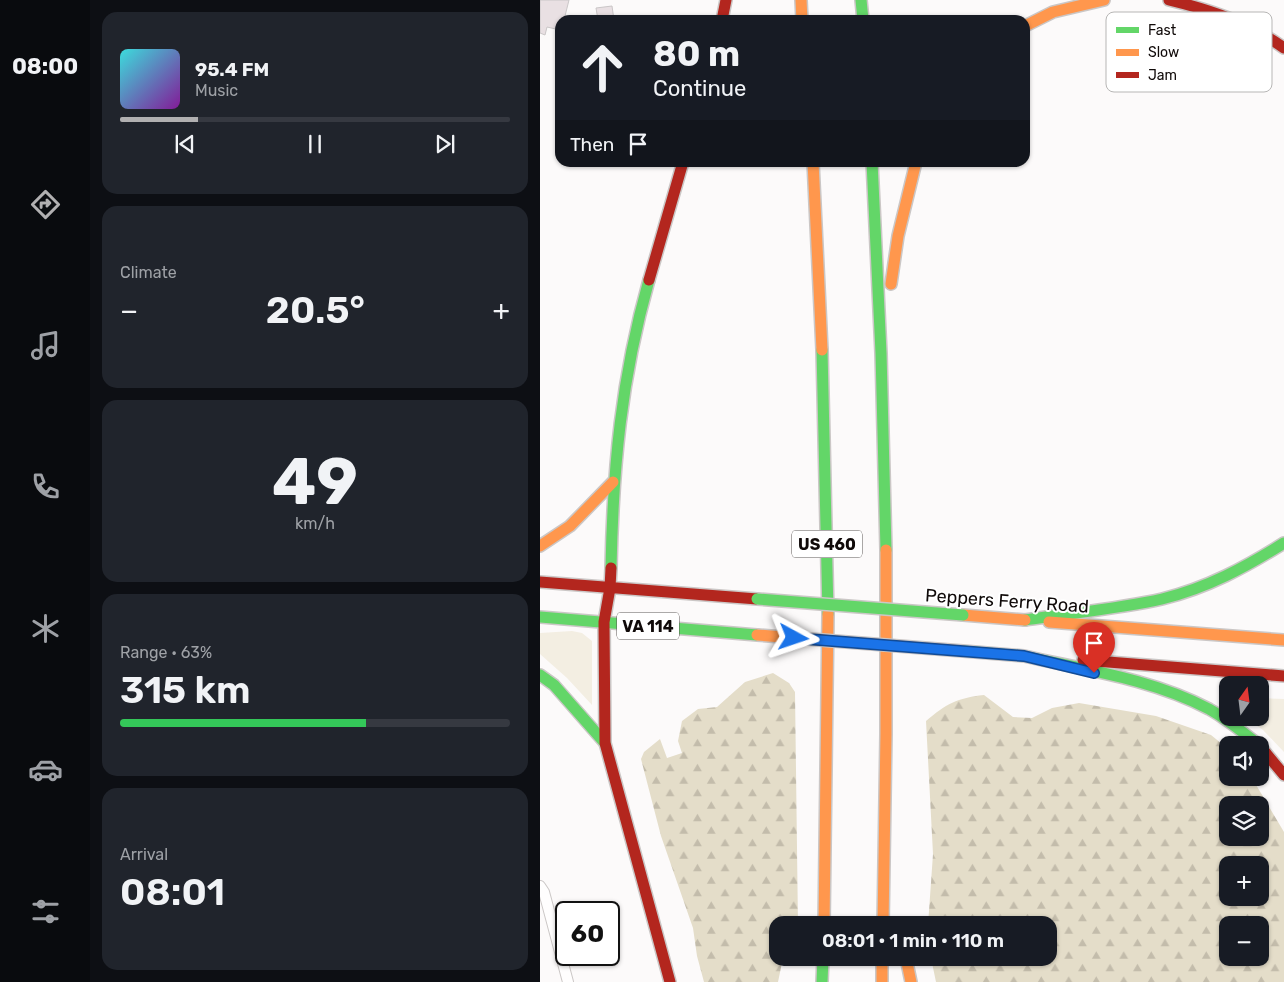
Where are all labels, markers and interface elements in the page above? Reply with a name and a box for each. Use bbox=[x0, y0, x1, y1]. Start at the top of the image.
legend bbox=[1106, 12, 1272, 92]
text: Fast bbox=[1148, 22, 1177, 39]
text: 80 m bbox=[653, 33, 740, 75]
icon: ahead bbox=[570, 35, 635, 100]
text: Slow bbox=[1148, 44, 1179, 61]
text: 08:00 bbox=[12, 53, 78, 80]
text: 95.4 FM bbox=[195, 58, 269, 81]
text: Jam bbox=[1148, 67, 1177, 84]
text: Continue bbox=[653, 75, 746, 102]
text: Music bbox=[195, 81, 238, 100]
icon: previous bbox=[171, 130, 199, 158]
icon: pause bbox=[301, 130, 329, 158]
icon: next bbox=[431, 130, 459, 158]
icon: arrive bbox=[624, 130, 652, 158]
text: Then bbox=[570, 133, 614, 156]
icon: directions bbox=[28, 187, 63, 222]
text: Climate bbox=[120, 263, 177, 282]
text: 20.5° bbox=[266, 287, 365, 333]
text: − bbox=[120, 294, 138, 327]
text: + bbox=[493, 294, 510, 327]
icon: music bbox=[28, 328, 63, 363]
text: 49 bbox=[272, 443, 358, 520]
icon: phone bbox=[28, 469, 63, 504]
text: km/h bbox=[295, 514, 335, 533]
road number: US 460 bbox=[792, 530, 862, 558]
street label: Peppers Ferry Road bbox=[924, 584, 1090, 618]
icon: climate bbox=[28, 611, 63, 646]
position arrow bbox=[767, 611, 819, 663]
road number: VA 114 bbox=[617, 612, 679, 640]
pin bbox=[1073, 622, 1115, 673]
icon: arrive bbox=[1080, 629, 1108, 657]
text: Range · 63% bbox=[120, 643, 212, 662]
text: 315 km bbox=[120, 667, 251, 713]
north arrow bbox=[1219, 676, 1269, 726]
map controls bbox=[1219, 676, 1269, 966]
button: sound bbox=[1219, 736, 1269, 786]
icon: car bbox=[28, 752, 63, 787]
button: layers bbox=[1219, 796, 1269, 846]
text: Arrival bbox=[120, 845, 168, 864]
button: + bbox=[1219, 856, 1269, 906]
text: 08:01 bbox=[120, 869, 225, 915]
icon: filters bbox=[28, 894, 63, 929]
speed limit sign: 60 bbox=[555, 901, 620, 966]
button: − bbox=[1219, 916, 1269, 966]
text: 08:01 · 1 min · 110 m bbox=[822, 929, 1004, 952]

